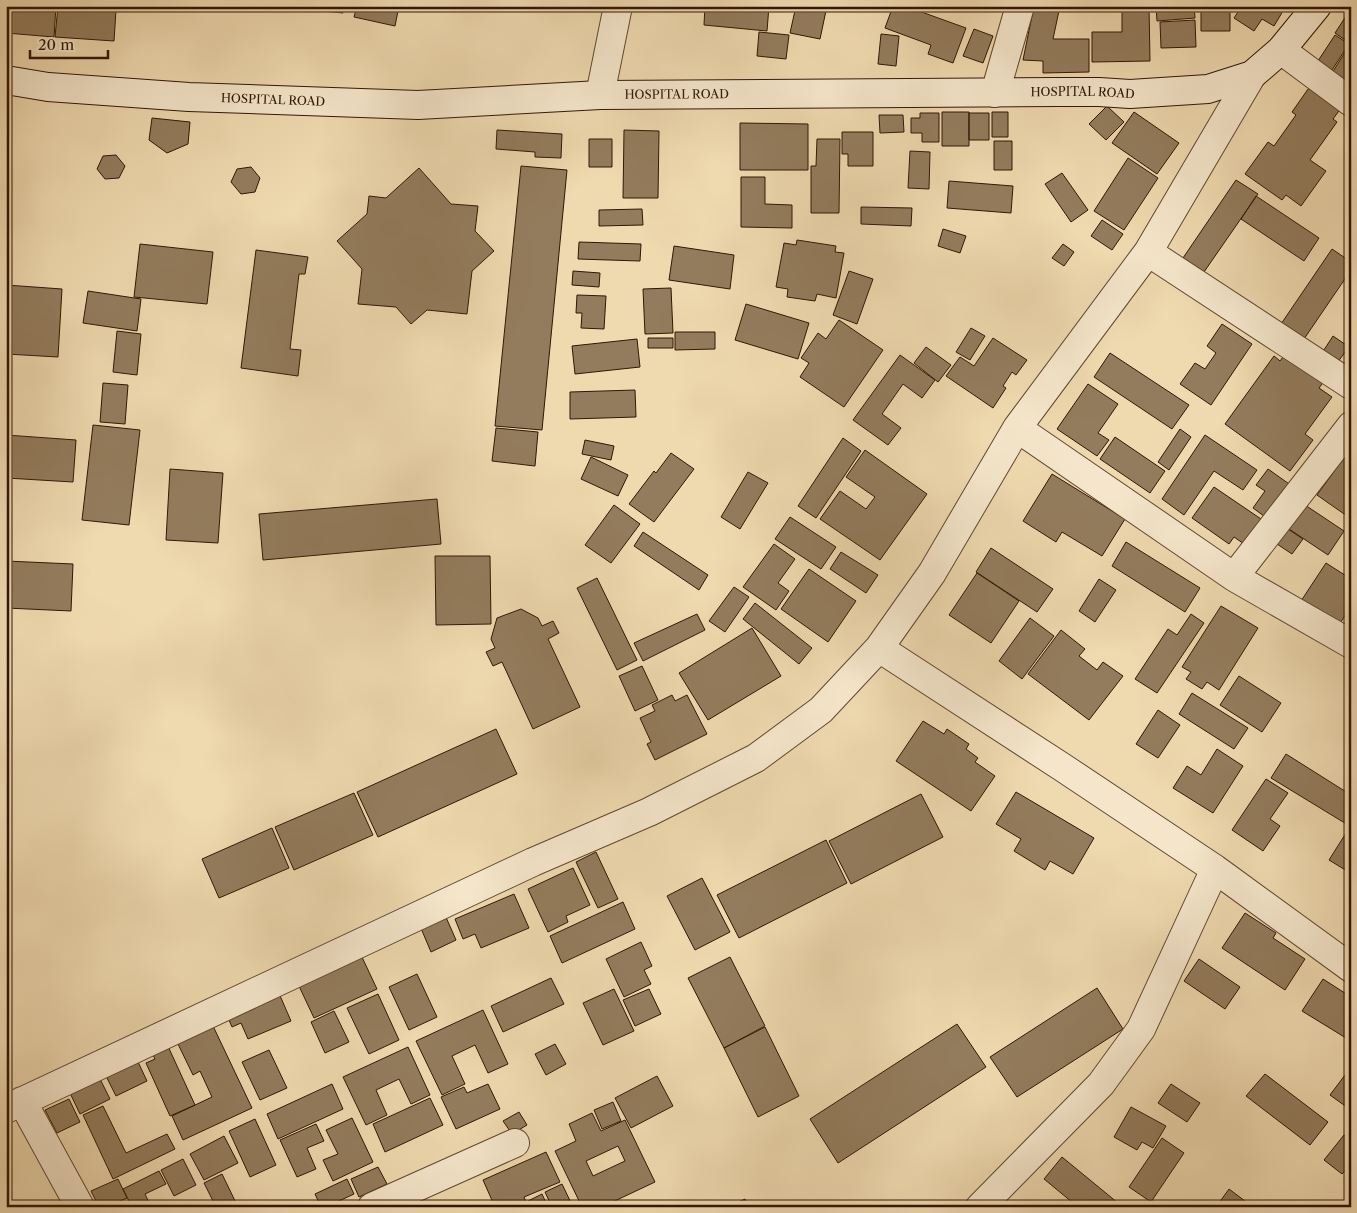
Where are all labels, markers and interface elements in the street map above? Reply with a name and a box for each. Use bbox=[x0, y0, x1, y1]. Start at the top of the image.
scale bar bbox=[30, 28, 108, 60]
text: 20 m bbox=[38, 35, 74, 54]
street label: HOSPITAL ROAD bbox=[1030, 84, 1136, 101]
street label: HOSPITAL ROAD bbox=[624, 86, 729, 102]
street label: HOSPITAL ROAD bbox=[221, 90, 326, 109]

